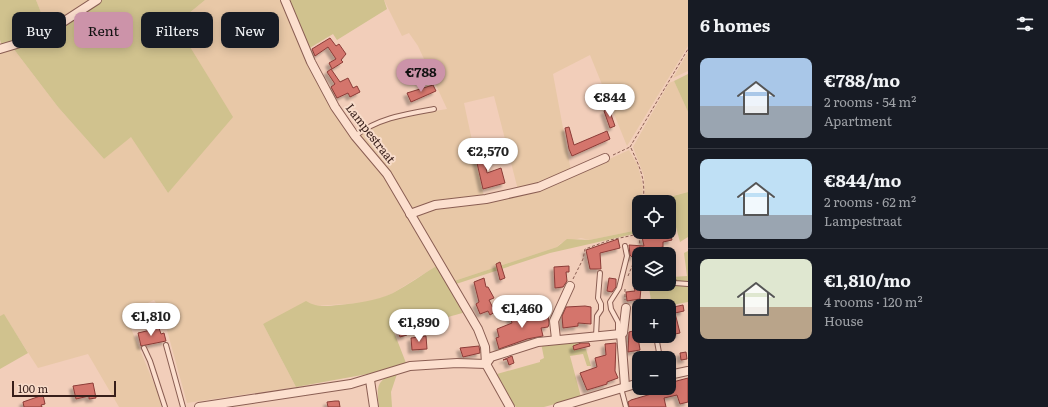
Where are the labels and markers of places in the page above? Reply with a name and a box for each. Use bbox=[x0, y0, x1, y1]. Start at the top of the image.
pin: €788 bbox=[397, 59, 445, 93]
pin: €844 bbox=[586, 84, 634, 118]
pin: €2,570 bbox=[455, 138, 521, 172]
pin: €1,460 bbox=[489, 295, 555, 329]
pin: €1,810 bbox=[118, 303, 184, 337]
pin: €1,890 bbox=[386, 309, 452, 343]

